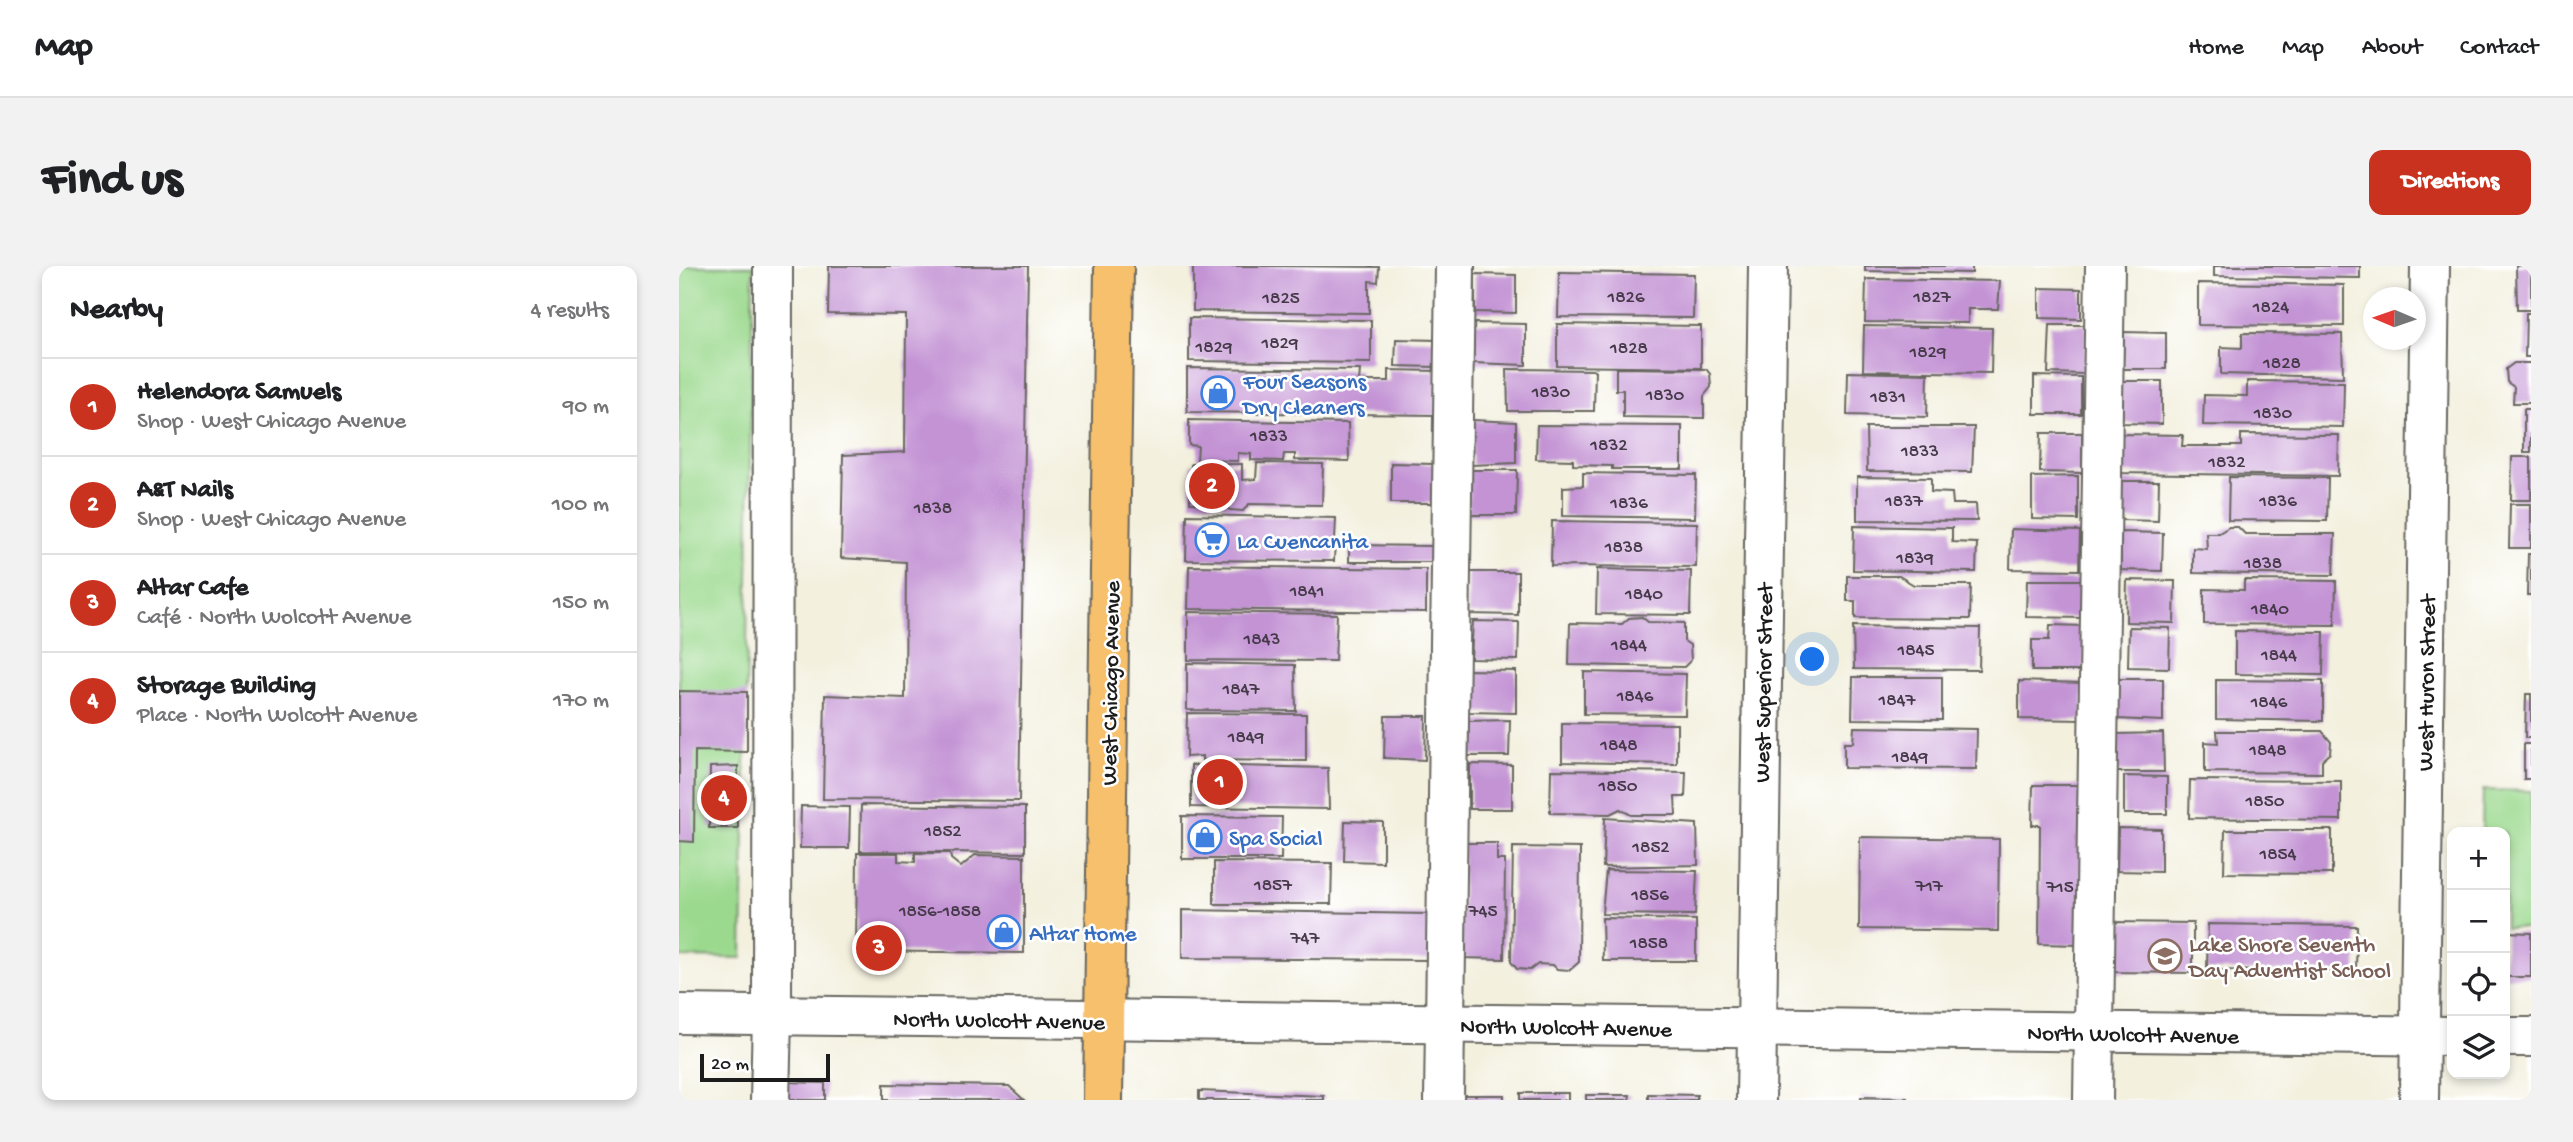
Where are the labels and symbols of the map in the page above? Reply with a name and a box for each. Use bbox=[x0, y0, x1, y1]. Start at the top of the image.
house number: 1826 bbox=[1606, 287, 1645, 310]
house number: 1827 bbox=[1912, 287, 1952, 310]
north arrow bbox=[2363, 287, 2426, 350]
house number: 1825 bbox=[1261, 288, 1300, 311]
house number: 1824 bbox=[2252, 297, 2289, 320]
house number: 1829 bbox=[1261, 333, 1299, 356]
house number: 1829 bbox=[1195, 337, 1233, 360]
house number: 1828 bbox=[1609, 338, 1648, 361]
house number: 1829 bbox=[1909, 342, 1947, 365]
house number: 1828 bbox=[2262, 353, 2301, 376]
place label: Four Seasons Dry Cleaners bbox=[1241, 370, 1367, 423]
shop icon: Four Seasons Dry Cleaners bbox=[1199, 374, 1237, 412]
house number: 1830 bbox=[1531, 382, 1571, 405]
house number: 1830 bbox=[1645, 385, 1685, 408]
house number: 1831 bbox=[1869, 387, 1906, 410]
house number: 1830 bbox=[2253, 403, 2293, 426]
house number: 1833 bbox=[1249, 426, 1288, 449]
house number: 1832 bbox=[1589, 435, 1628, 458]
house number: 1833 bbox=[1900, 441, 1939, 464]
house number: 1832 bbox=[2207, 452, 2246, 475]
pin: 2 bbox=[1189, 460, 1235, 512]
house number: 1837 bbox=[1884, 491, 1924, 514]
house number: 1836 bbox=[2258, 491, 2297, 514]
house number: 1836 bbox=[1609, 493, 1648, 516]
house number: 1838 bbox=[913, 498, 952, 521]
supermarket icon: La Cuencanita bbox=[1193, 521, 1231, 559]
place label: La Cuencanita bbox=[1237, 530, 1370, 557]
house number: 1838 bbox=[1604, 537, 1643, 560]
house number: 1839 bbox=[1895, 548, 1934, 571]
house number: 1838 bbox=[2243, 553, 2282, 576]
street label: West Chicago Avenue bbox=[1097, 579, 1128, 786]
house number: 1841 bbox=[1289, 581, 1324, 604]
street label: West Superior Street bbox=[1750, 582, 1781, 783]
house number: 1840 bbox=[1624, 584, 1663, 607]
street label: West Huron Street bbox=[2413, 593, 2444, 772]
house number: 1840 bbox=[2250, 599, 2289, 622]
house number: 1843 bbox=[1243, 629, 1281, 652]
house number: 1844 bbox=[1610, 635, 1647, 658]
house number: 1845 bbox=[1896, 640, 1935, 663]
your location bbox=[1795, 642, 1829, 676]
house number: 1844 bbox=[2260, 645, 2297, 668]
house number: 1847 bbox=[1222, 679, 1261, 702]
house number: 1846 bbox=[1616, 686, 1654, 709]
house number: 1847 bbox=[1878, 690, 1917, 713]
house number: 1846 bbox=[2250, 692, 2288, 715]
house number: 1849 bbox=[1227, 727, 1265, 750]
house number: 1848 bbox=[1599, 735, 1638, 758]
house number: 1848 bbox=[2248, 740, 2287, 763]
house number: 1849 bbox=[1891, 747, 1929, 770]
pin: 1 bbox=[1197, 756, 1243, 808]
pin: 4 bbox=[701, 772, 747, 824]
house number: 1850 bbox=[1598, 776, 1638, 799]
house number: 1850 bbox=[2245, 791, 2285, 814]
shop icon: Spa Social bbox=[1186, 818, 1224, 856]
house number: 1852 bbox=[923, 821, 962, 844]
place label: Spa Social bbox=[1229, 827, 1322, 854]
house number: 1852 bbox=[1631, 837, 1670, 860]
house number: 1854 bbox=[2258, 844, 2297, 867]
house number: 1857 bbox=[1253, 875, 1293, 898]
house number: 717 bbox=[1914, 876, 1944, 899]
house number: 715 bbox=[2045, 877, 2074, 900]
house number: 1856 bbox=[1630, 885, 1669, 908]
house number: 1856-1858 bbox=[898, 901, 981, 924]
house number: 745 bbox=[1468, 901, 1497, 924]
shop icon: Altar Home bbox=[985, 913, 1023, 951]
pin: 3 bbox=[856, 922, 902, 974]
place label: Altar Home bbox=[1029, 922, 1138, 949]
house number: 747 bbox=[1290, 928, 1320, 951]
house number: 1858 bbox=[1629, 933, 1668, 956]
place label: Lake Shore Seventh Day Adventist School bbox=[2187, 933, 2391, 986]
school or university icon: Lake Shore Seventh Day Adventist School bbox=[2146, 937, 2184, 975]
street label: North Wolcott Avenue bbox=[893, 1007, 1106, 1038]
street label: North Wolcott Avenue bbox=[1460, 1014, 1673, 1045]
street label: North Wolcott Avenue bbox=[2027, 1021, 2240, 1052]
scale bar bbox=[700, 1051, 829, 1083]

